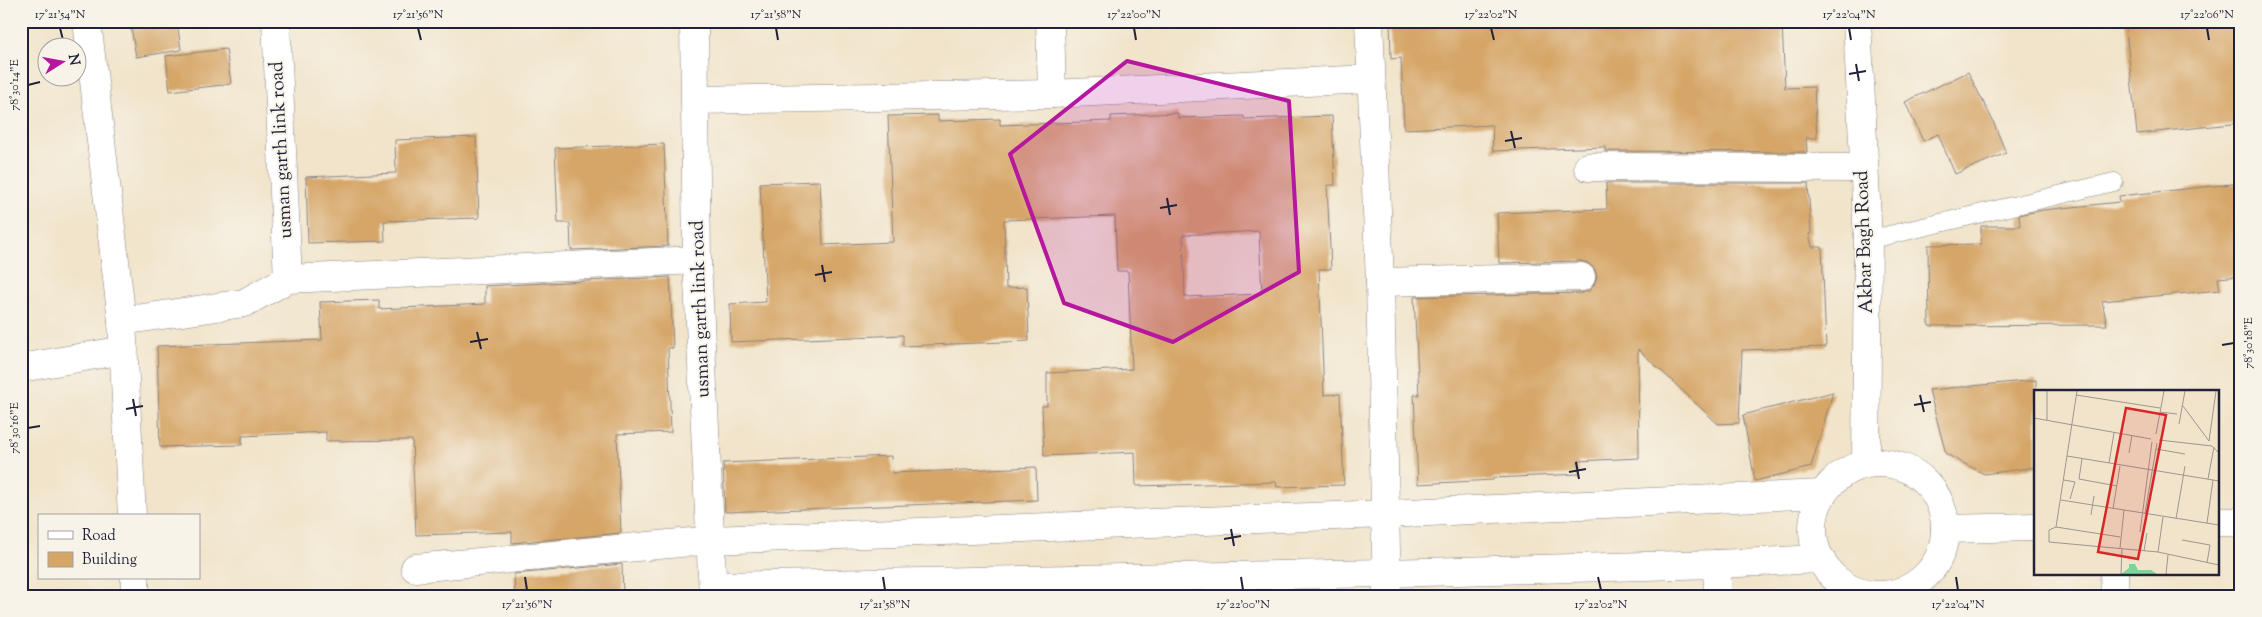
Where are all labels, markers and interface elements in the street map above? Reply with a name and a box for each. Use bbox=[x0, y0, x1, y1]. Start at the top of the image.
text: 17°21'54"N bbox=[35, 6, 86, 24]
text: 17°21'56"N bbox=[393, 6, 444, 24]
text: 17°21'58"N bbox=[751, 6, 802, 24]
text: 17°22'00"N bbox=[1107, 6, 1161, 24]
text: 17°22'02"N bbox=[1465, 6, 1518, 24]
text: 17°22'04"N bbox=[1823, 6, 1876, 24]
text: 17°22'06"N bbox=[2180, 6, 2234, 24]
north arrow bbox=[38, 38, 88, 88]
text: N bbox=[62, 53, 84, 67]
text: 78°30'14"E bbox=[6, 59, 24, 111]
street label: usman garth link road bbox=[264, 60, 300, 239]
street label: Akbar Bagh Road bbox=[1849, 170, 1881, 314]
street label: usman garth link road bbox=[684, 219, 718, 398]
text: 78°30'18"E bbox=[2240, 317, 2258, 369]
inset map bbox=[2034, 390, 2220, 574]
text: 78°30'16"E bbox=[6, 402, 24, 454]
legend bbox=[38, 514, 200, 580]
text: Road bbox=[82, 526, 116, 547]
text: Building bbox=[82, 550, 137, 571]
text: 17°21'56"N bbox=[502, 596, 553, 614]
text: 17°21'58"N bbox=[860, 596, 911, 614]
text: 17°22'00"N bbox=[1216, 596, 1270, 614]
text: 17°22'02"N bbox=[1575, 596, 1628, 614]
text: 17°22'04"N bbox=[1932, 596, 1985, 614]

